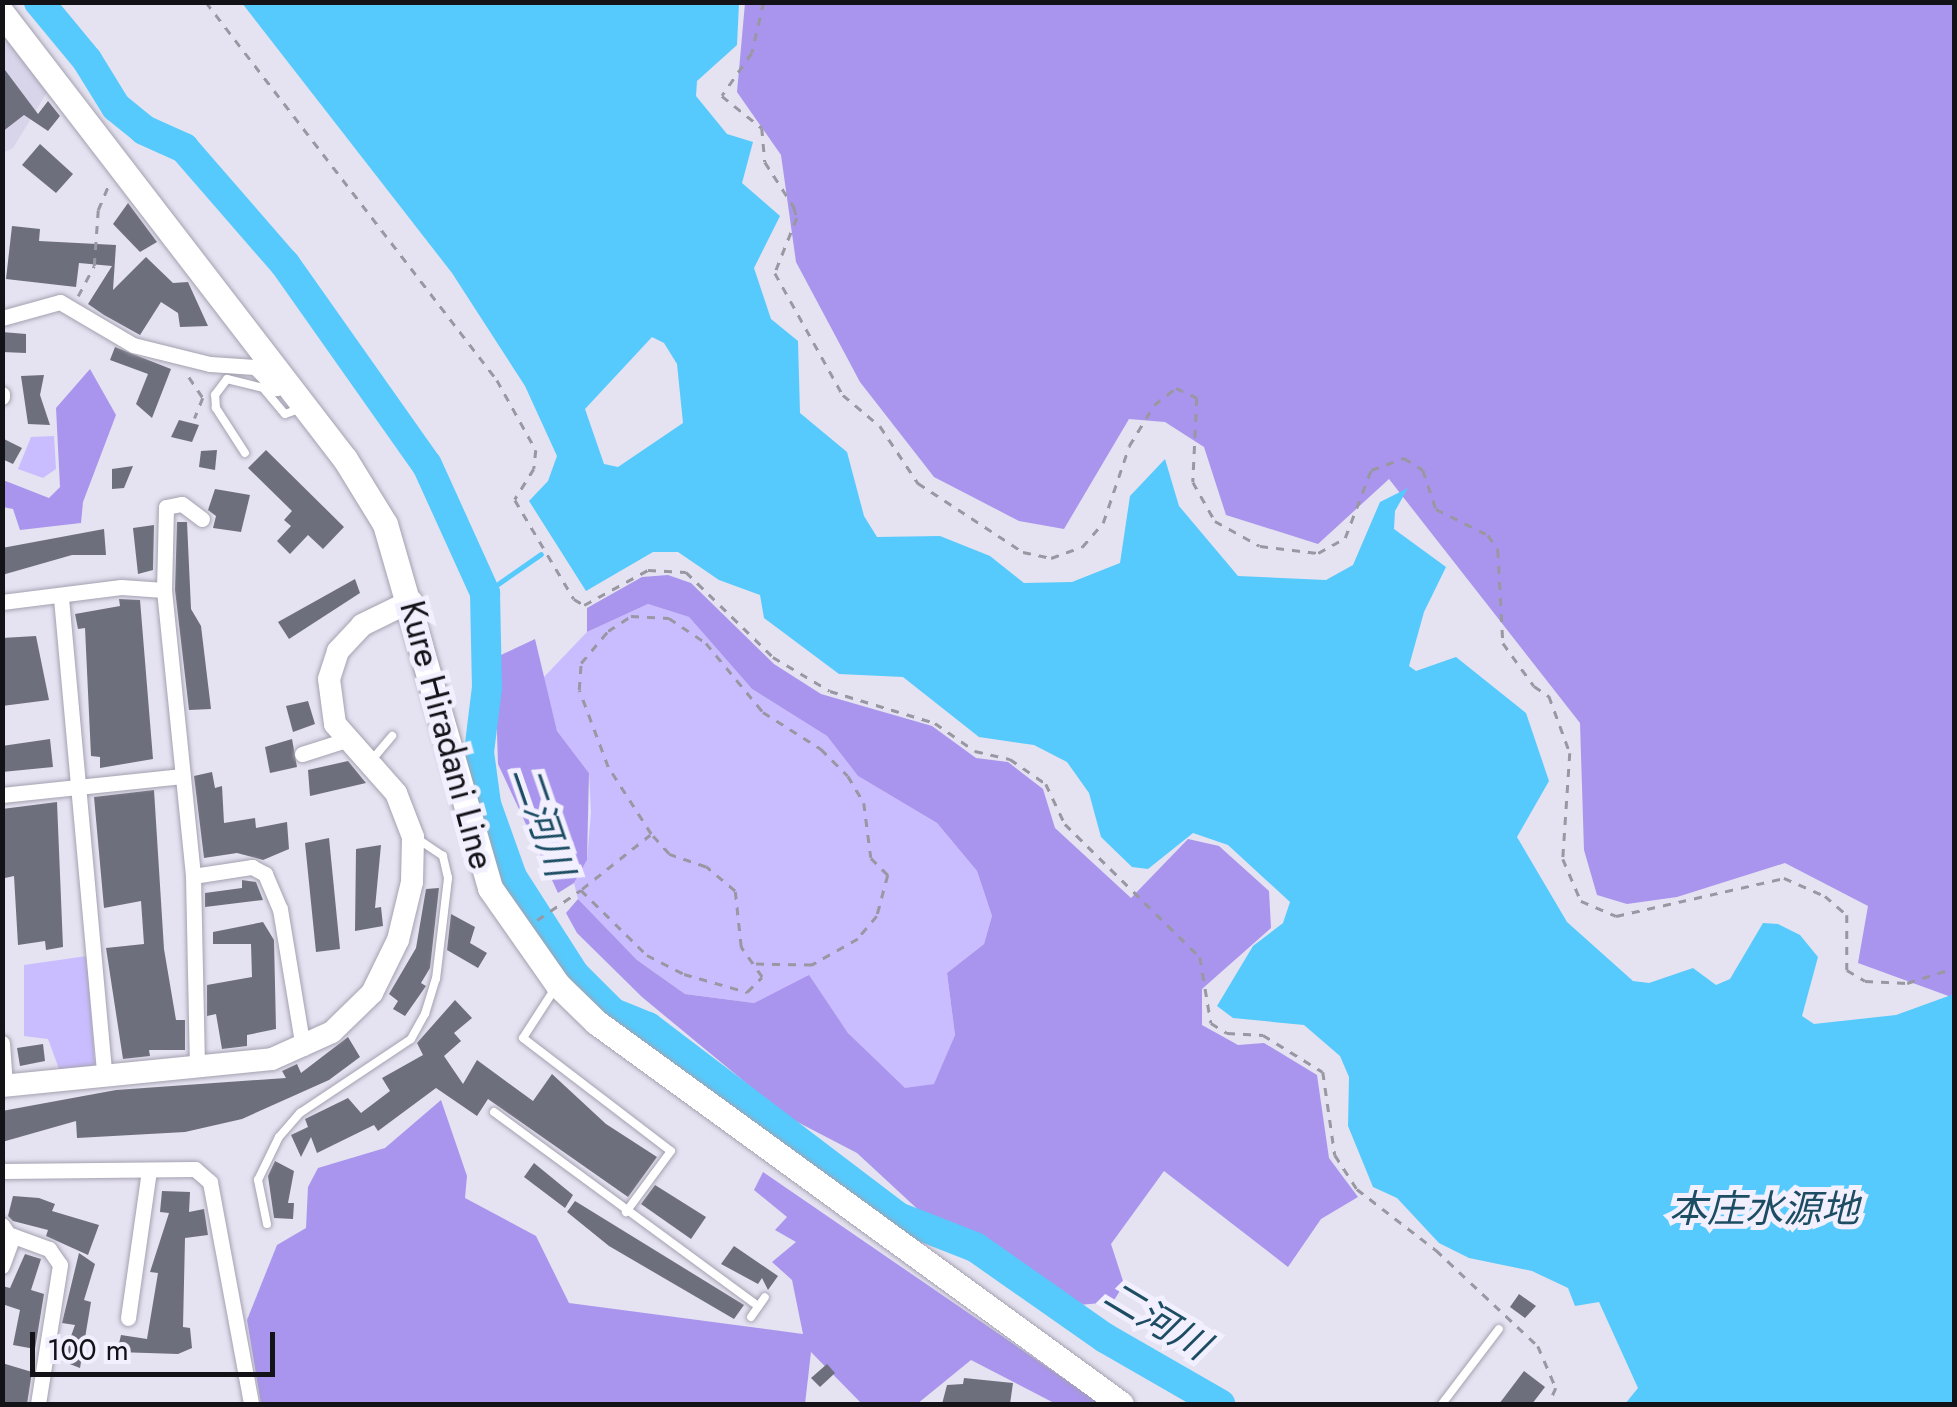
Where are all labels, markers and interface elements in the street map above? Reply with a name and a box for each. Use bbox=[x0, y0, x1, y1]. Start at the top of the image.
street label: Kure Hiradani Line bbox=[391, 596, 503, 874]
water label: 二河川 bbox=[503, 760, 583, 882]
water label: 本庄水源地 bbox=[1669, 1186, 1859, 1232]
water label: 二河川 bbox=[1096, 1271, 1218, 1369]
scale bar bbox=[35, 1312, 280, 1374]
text: 100 m bbox=[47, 1328, 129, 1371]

